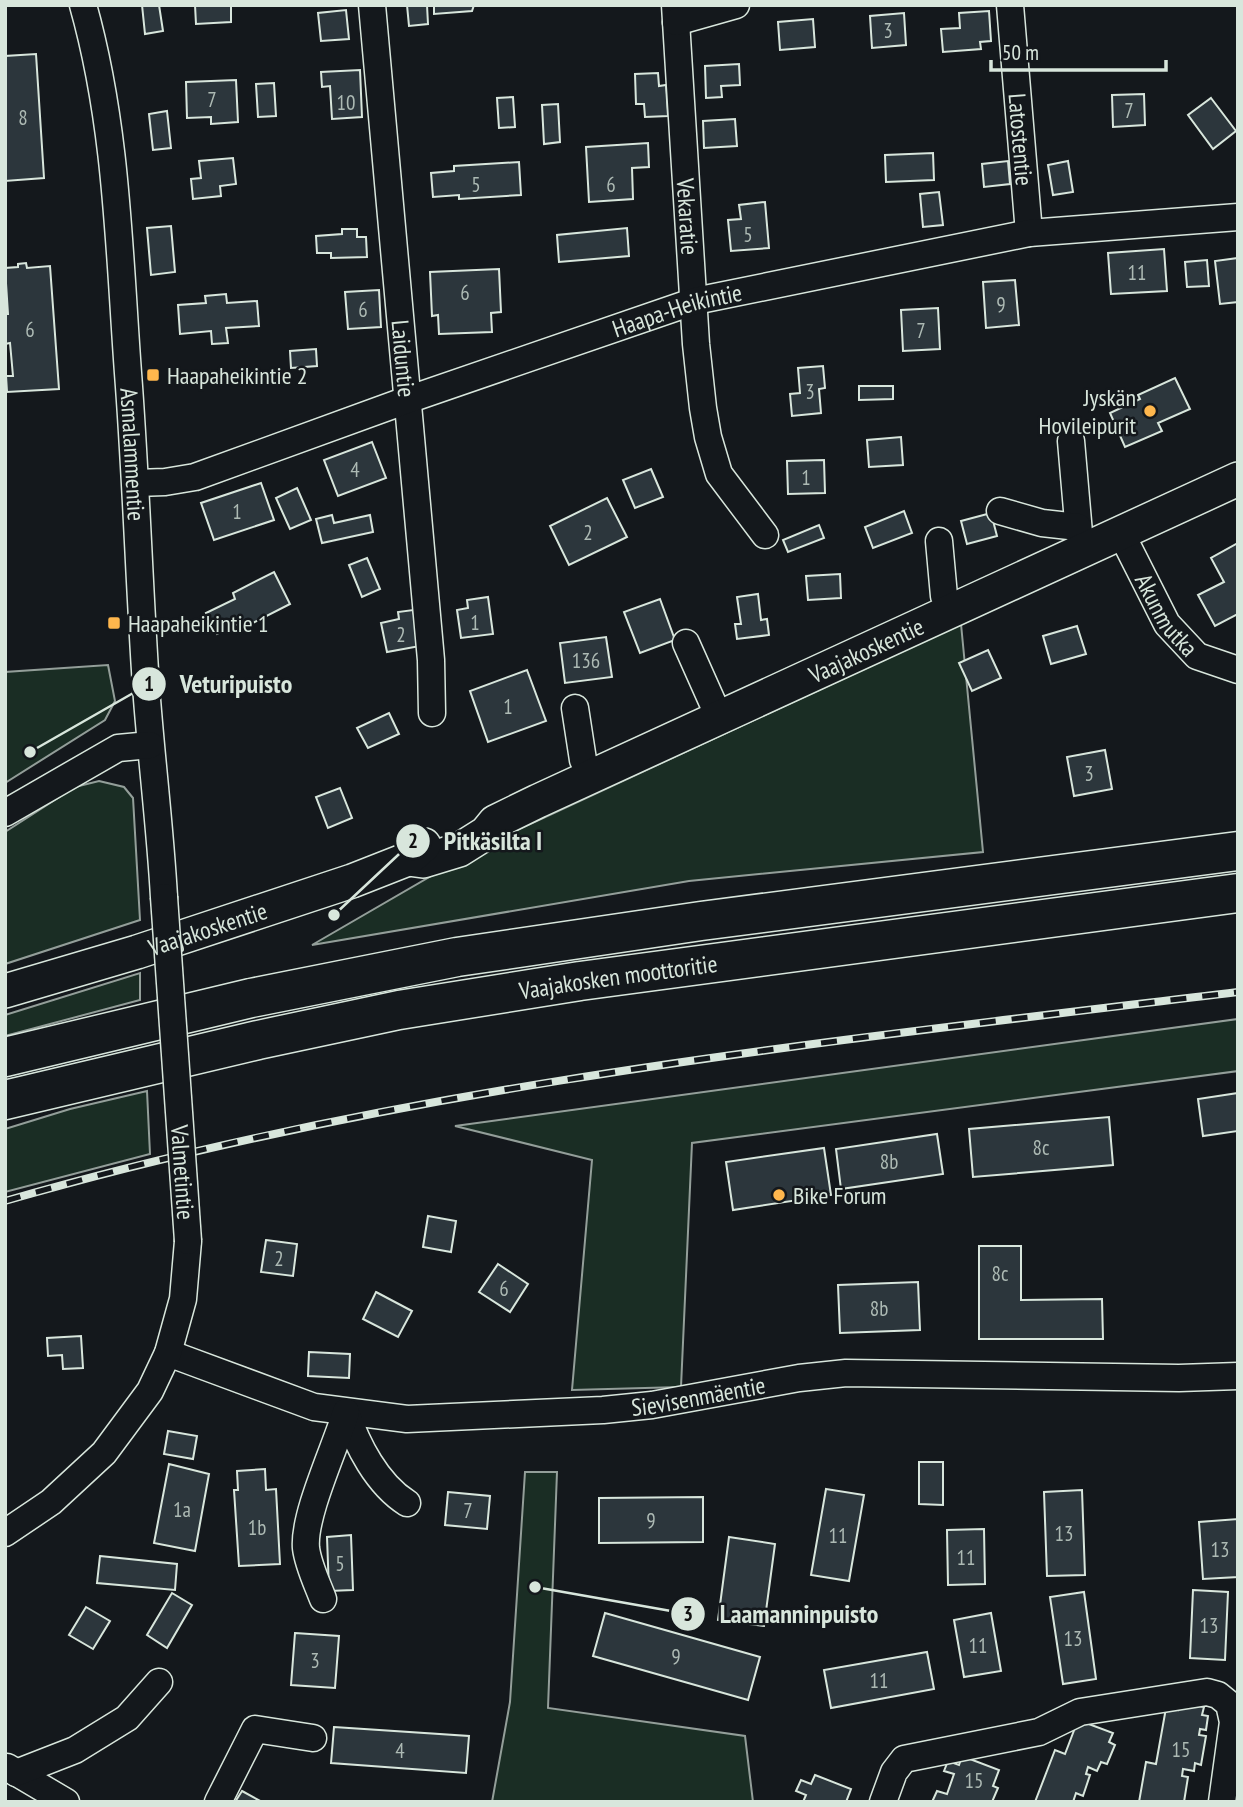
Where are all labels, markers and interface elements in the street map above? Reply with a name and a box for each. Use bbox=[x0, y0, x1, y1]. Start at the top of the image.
house number: 3 bbox=[883, 17, 893, 44]
scale bar bbox=[991, 28, 1166, 72]
text: 50 m bbox=[1002, 39, 1039, 66]
house number: 7 bbox=[207, 86, 217, 113]
house number: 10 bbox=[337, 89, 355, 116]
street label: Latostentie bbox=[1002, 92, 1041, 187]
house number: 7 bbox=[1124, 97, 1134, 124]
house number: 8 bbox=[18, 104, 28, 131]
house number: 5 bbox=[471, 171, 481, 198]
house number: 6 bbox=[606, 171, 616, 198]
street label: Vekaratie bbox=[670, 176, 706, 256]
house number: 5 bbox=[743, 221, 753, 248]
house number: 11 bbox=[1128, 259, 1146, 286]
street label: Haapa-Heikintie bbox=[608, 276, 745, 344]
house number: 6 bbox=[460, 279, 470, 306]
house number: 9 bbox=[996, 291, 1006, 318]
house number: 6 bbox=[358, 296, 368, 323]
house number: 6 bbox=[25, 316, 35, 343]
house number: 7 bbox=[916, 317, 926, 344]
street label: Laiduntie bbox=[385, 319, 423, 399]
place label: Haapaheikintie 2 bbox=[167, 360, 307, 391]
marker: Haapaheikintie 2 bbox=[145, 367, 161, 383]
house number: 3 bbox=[805, 378, 815, 405]
place label: Jyskän Hovileipurit bbox=[1039, 382, 1136, 441]
street label: Asmalammentie bbox=[114, 387, 152, 522]
marker: Jyskän Hovileipurit bbox=[1142, 403, 1158, 419]
house number: 4 bbox=[350, 456, 360, 483]
house number: 1 bbox=[801, 464, 811, 491]
house number: 1 bbox=[232, 498, 242, 525]
house number: 2 bbox=[583, 519, 593, 546]
street label: Akunmutka bbox=[1129, 568, 1205, 663]
place label: Haapaheikintie 1 bbox=[128, 608, 268, 639]
house number: 1 bbox=[470, 609, 480, 636]
street label: Vaajakoskentie bbox=[803, 610, 929, 690]
marker: Haapaheikintie 1 bbox=[106, 615, 122, 631]
house number: 2 bbox=[396, 621, 406, 648]
house number: 136 bbox=[572, 647, 600, 674]
callout: Veturipuisto bbox=[131, 661, 307, 708]
text: Veturipuisto bbox=[179, 667, 292, 700]
text: 1 bbox=[144, 670, 154, 697]
house number: 1 bbox=[503, 693, 513, 720]
house number: 3 bbox=[1084, 760, 1094, 787]
callout: Pitkäsilta I bbox=[395, 817, 557, 864]
text: Pitkäsilta I bbox=[444, 824, 542, 857]
text: 2 bbox=[408, 827, 418, 854]
street label: Vaajakoskentie bbox=[143, 895, 271, 963]
street label: Vaajakosken moottoritie bbox=[516, 947, 719, 1006]
street label: Valmetintie bbox=[164, 1123, 202, 1221]
house number: 8c bbox=[1033, 1134, 1050, 1161]
house number: 8b bbox=[880, 1148, 898, 1175]
place label: Bike Forum bbox=[793, 1180, 886, 1211]
marker: Bike Forum bbox=[771, 1187, 787, 1203]
house number: 2 bbox=[274, 1245, 284, 1272]
house number: 8c bbox=[992, 1260, 1009, 1287]
house number: 6 bbox=[499, 1275, 509, 1302]
house number: 8b bbox=[870, 1295, 888, 1322]
street label: Sievisenmäentie bbox=[630, 1369, 768, 1423]
house number: 1a bbox=[173, 1496, 191, 1523]
house number: 7 bbox=[463, 1497, 473, 1524]
house number: 9 bbox=[646, 1507, 656, 1534]
house number: 1b bbox=[248, 1514, 266, 1541]
house number: 13 bbox=[1055, 1520, 1073, 1547]
house number: 11 bbox=[829, 1522, 847, 1549]
house number: 13 bbox=[1211, 1536, 1229, 1563]
house number: 11 bbox=[957, 1544, 975, 1571]
house number: 5 bbox=[335, 1550, 345, 1577]
callout: Laamanninpuisto bbox=[671, 1591, 892, 1638]
text: Laamanninpuisto bbox=[720, 1597, 878, 1630]
text: 3 bbox=[683, 1600, 693, 1627]
house number: 13 bbox=[1200, 1612, 1218, 1639]
house number: 13 bbox=[1064, 1625, 1082, 1652]
house number: 11 bbox=[969, 1632, 987, 1659]
house number: 9 bbox=[671, 1643, 681, 1670]
house number: 3 bbox=[310, 1647, 320, 1674]
house number: 11 bbox=[870, 1667, 888, 1694]
house number: 15 bbox=[1172, 1736, 1190, 1763]
house number: 4 bbox=[395, 1737, 405, 1764]
house number: 15 bbox=[965, 1767, 983, 1794]

